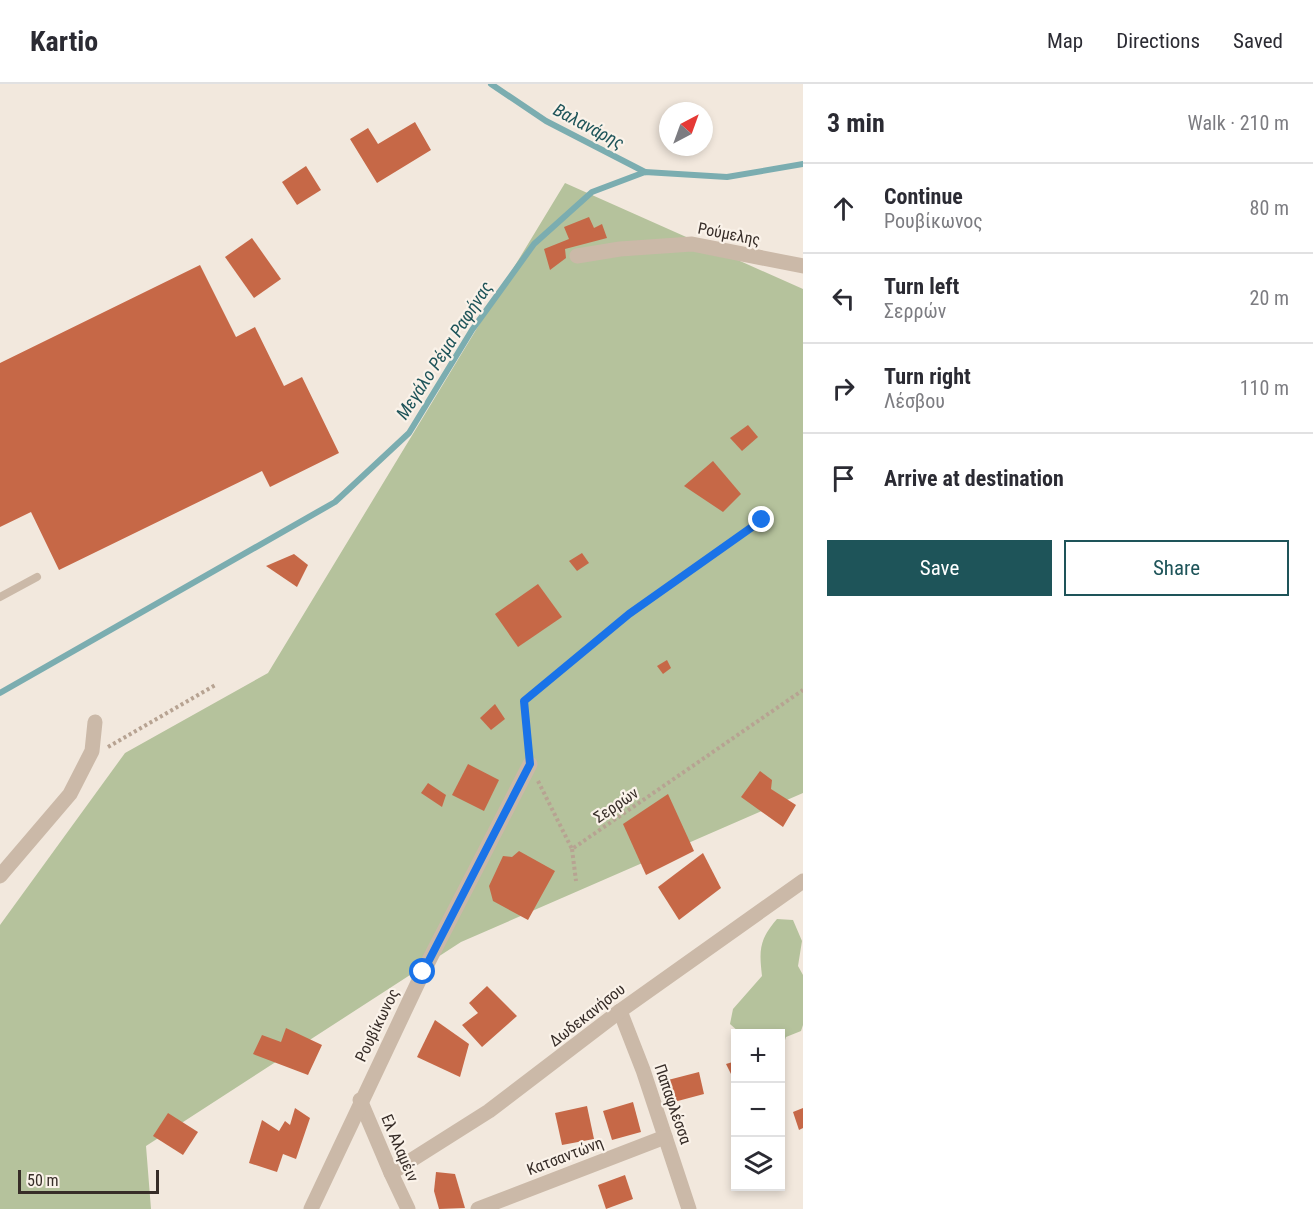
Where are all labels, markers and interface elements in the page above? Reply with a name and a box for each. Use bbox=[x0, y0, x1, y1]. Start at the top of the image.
text: Kartio bbox=[30, 25, 98, 58]
text: Map bbox=[1047, 29, 1083, 53]
text: Directions bbox=[1116, 29, 1200, 53]
text: Saved bbox=[1233, 29, 1283, 53]
water label: Βαλανάρης bbox=[550, 99, 628, 153]
north arrow bbox=[659, 102, 713, 156]
text: 3 min bbox=[827, 108, 885, 138]
text: Walk · 210 m bbox=[1188, 111, 1289, 135]
text: Continue bbox=[884, 184, 963, 209]
icon: ahead bbox=[827, 192, 860, 225]
text: 80 m bbox=[1250, 196, 1289, 220]
text: Ρουβίκωνος bbox=[884, 209, 983, 233]
street label: Ρούμελης bbox=[696, 219, 762, 249]
text: Turn left bbox=[884, 274, 959, 299]
water label: Μεγάλο Ρέμα Ραφήνας bbox=[392, 277, 496, 423]
icon: left bbox=[827, 282, 860, 315]
text: 20 m bbox=[1250, 286, 1289, 310]
text: Σερρών bbox=[884, 299, 946, 323]
text: Turn right bbox=[884, 364, 971, 389]
icon: right bbox=[827, 372, 860, 405]
text: 110 m bbox=[1240, 376, 1289, 400]
text: Λέσβου bbox=[884, 389, 945, 413]
icon: arrive bbox=[827, 462, 860, 495]
text: Arrive at destination bbox=[884, 466, 1064, 491]
route end bbox=[748, 506, 774, 532]
button: Save bbox=[827, 540, 1052, 596]
button: Share bbox=[1064, 540, 1289, 596]
street label: Σερρών bbox=[590, 783, 642, 827]
route start bbox=[409, 958, 435, 984]
street label: Δωδεκανήσου bbox=[545, 979, 629, 1051]
street label: Ρουβίκωνος bbox=[351, 985, 403, 1065]
map controls bbox=[731, 1029, 785, 1191]
button: + bbox=[731, 1029, 785, 1083]
street label: Παπαφλέσσα bbox=[650, 1062, 696, 1146]
button: − bbox=[731, 1083, 785, 1137]
street label: Ελ Αλαμέιν bbox=[377, 1111, 423, 1185]
street label: Κατσαντώνη bbox=[524, 1133, 606, 1179]
button: layers bbox=[731, 1137, 785, 1191]
scale bar bbox=[18, 1167, 159, 1194]
text: 50 m bbox=[27, 1171, 59, 1190]

